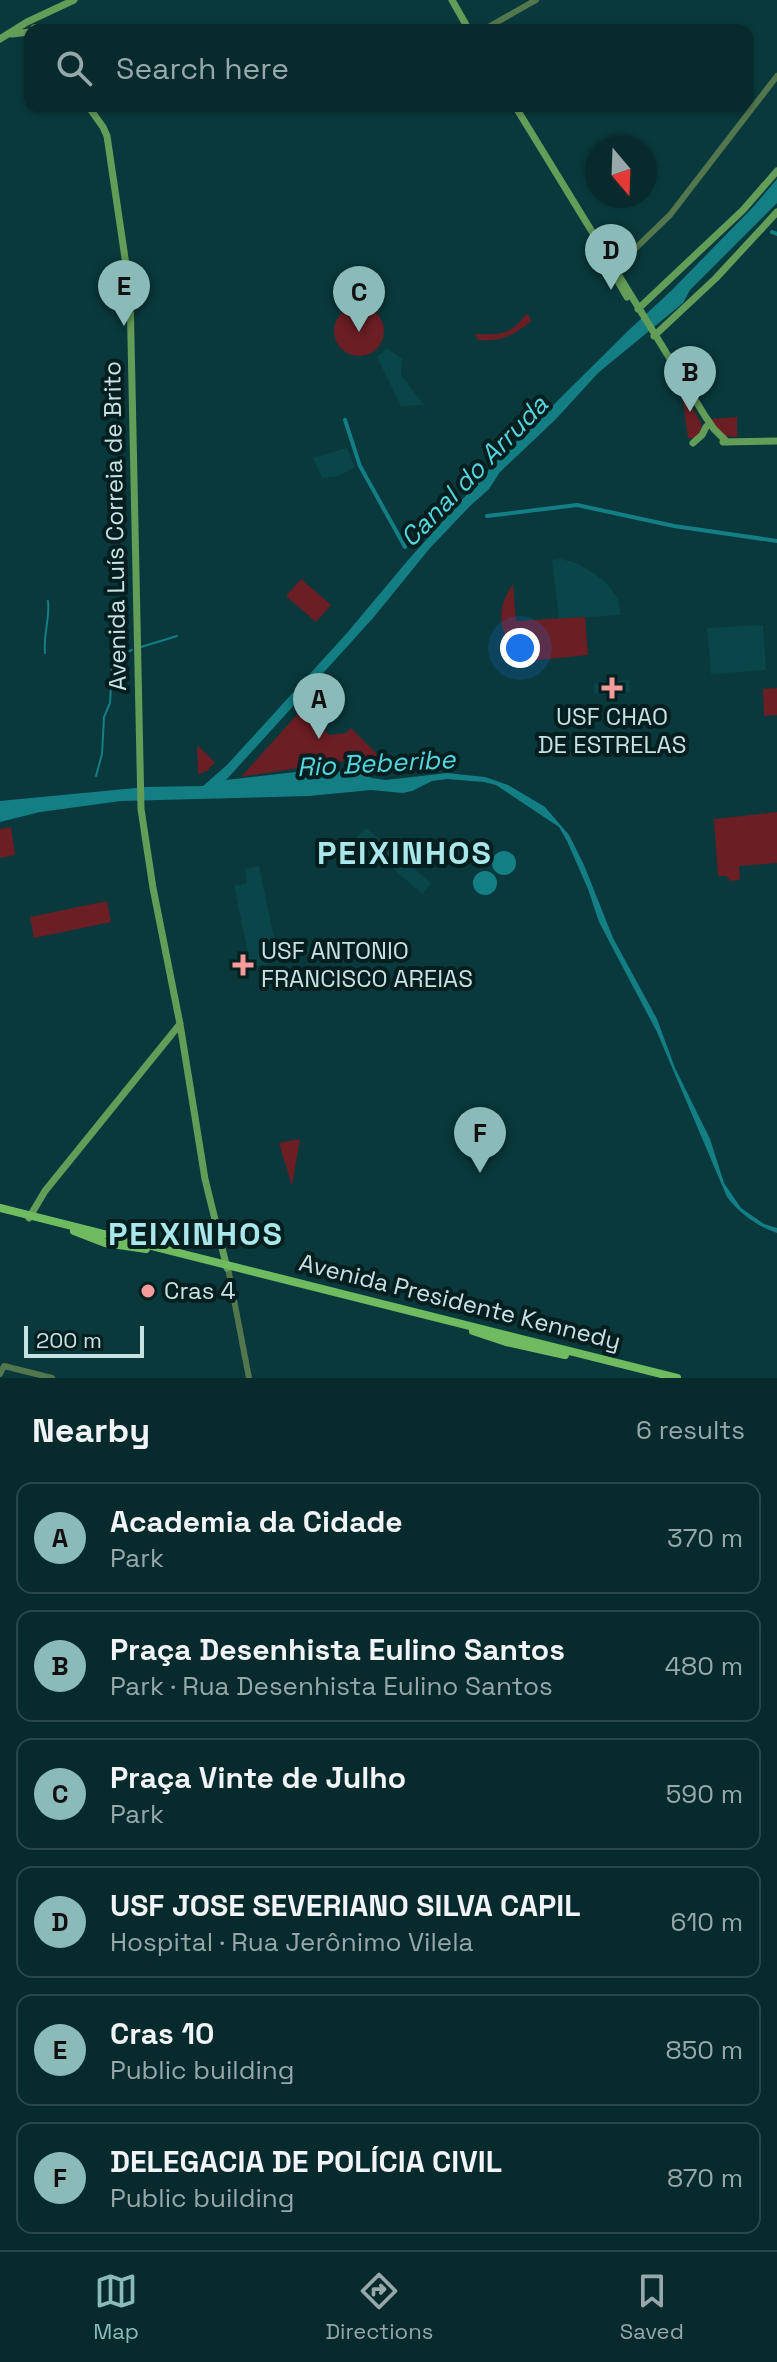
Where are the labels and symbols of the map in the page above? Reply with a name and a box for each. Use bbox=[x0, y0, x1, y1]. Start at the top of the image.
north arrow bbox=[585, 136, 657, 208]
pin: D bbox=[585, 224, 637, 290]
pin: E bbox=[98, 260, 150, 326]
pin: C bbox=[333, 266, 385, 332]
pin: B bbox=[664, 346, 716, 412]
street label: Avenida Luís Correia de Brito bbox=[96, 361, 133, 691]
water label: Canal do Arruda bbox=[393, 387, 556, 554]
your location bbox=[500, 628, 540, 668]
pin: A bbox=[293, 673, 345, 739]
marker: USF CHAO DE ESTRELAS bbox=[601, 677, 623, 699]
place label: USF CHAO DE ESTRELAS bbox=[538, 701, 686, 760]
water label: Rio Beberibe bbox=[296, 742, 458, 784]
district label: PEIXINHOS bbox=[317, 833, 493, 873]
place label: USF ANTONIO FRANCISCO AREIAS bbox=[261, 935, 473, 994]
marker: USF ANTONIO FRANCISCO AREIAS bbox=[232, 954, 254, 976]
pin: F bbox=[454, 1107, 506, 1173]
district label: PEIXINHOS bbox=[108, 1214, 284, 1254]
street label: Avenida Presidente Kennedy bbox=[296, 1247, 624, 1357]
place label: Cras 4 bbox=[164, 1275, 236, 1306]
marker: Cras 4 bbox=[139, 1282, 157, 1300]
scale bar bbox=[24, 1322, 144, 1358]

